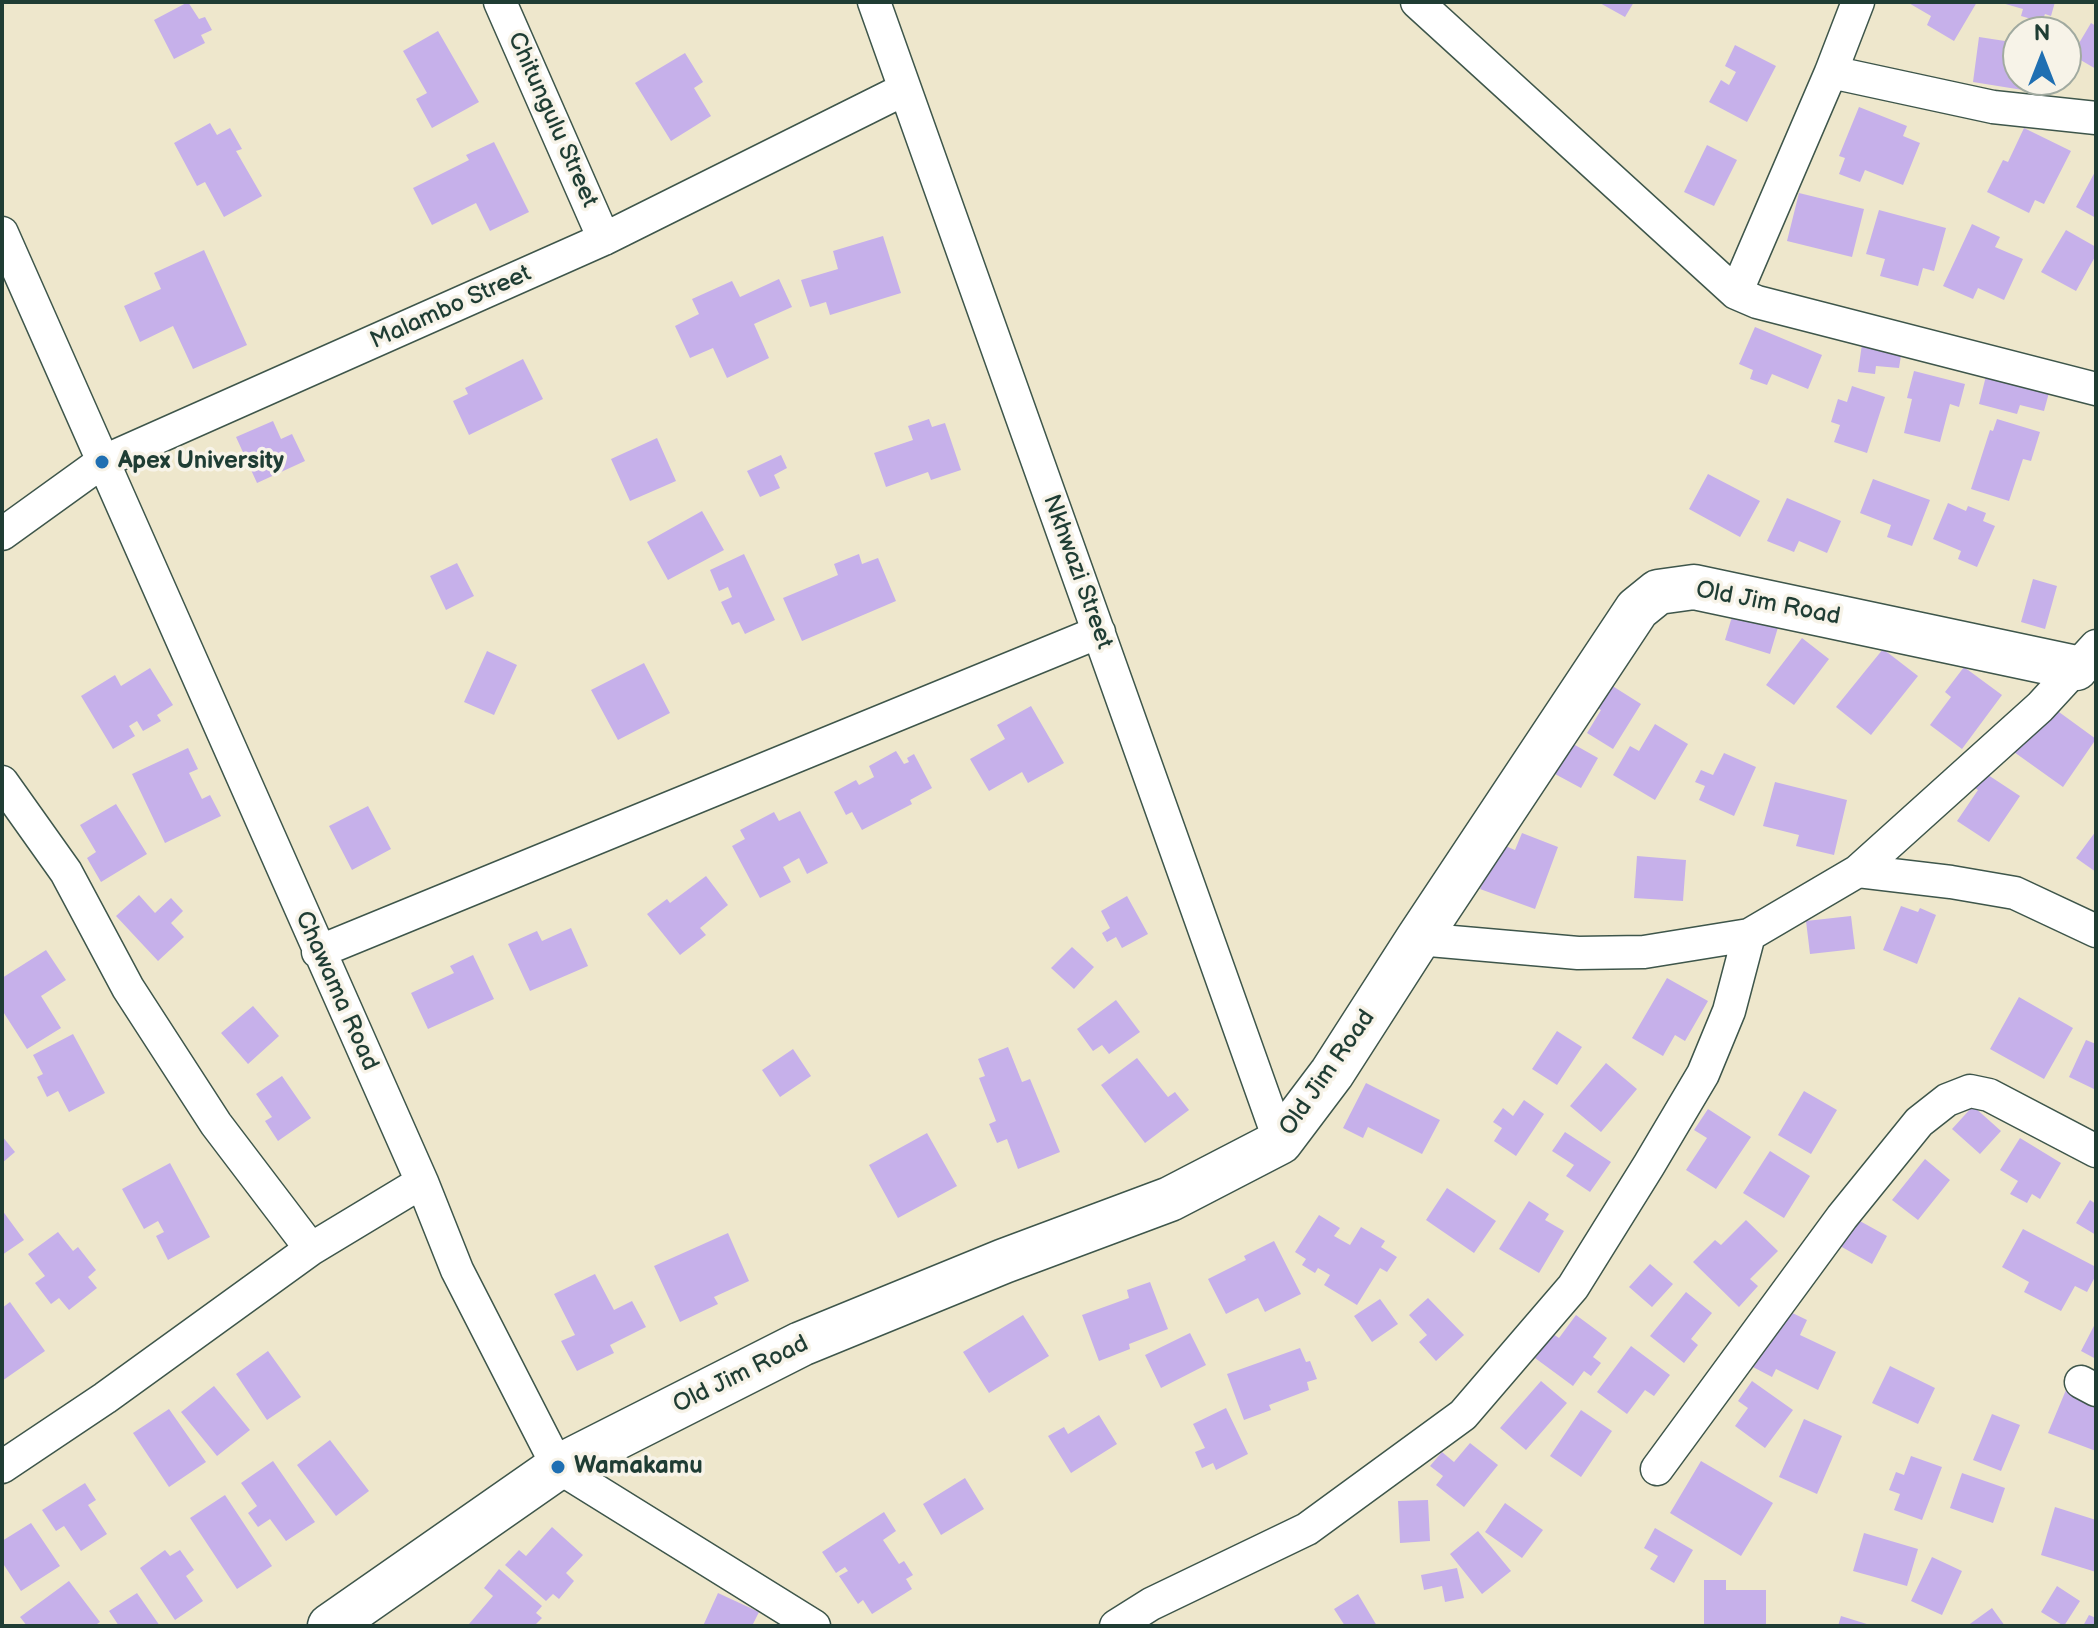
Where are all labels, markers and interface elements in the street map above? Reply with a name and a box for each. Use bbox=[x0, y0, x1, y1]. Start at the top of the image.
north arrow bbox=[2002, 16, 2082, 96]
text: N bbox=[2034, 20, 2050, 47]
street label: Chitungulu Street bbox=[501, 28, 603, 212]
street label: Malambo Street bbox=[366, 260, 536, 356]
place label: Apex University bbox=[118, 448, 284, 476]
marker: Apex University bbox=[93, 453, 111, 471]
street label: Nkhwazi Street bbox=[1036, 491, 1118, 653]
street label: Old Jim Road bbox=[1693, 576, 1843, 632]
street label: Chawama Road bbox=[288, 907, 384, 1075]
street label: Old Jim Road bbox=[1274, 1005, 1382, 1141]
street label: Old Jim Road bbox=[669, 1330, 813, 1420]
place label: Wamakamu bbox=[574, 1453, 703, 1481]
marker: Wamakamu bbox=[549, 1458, 567, 1476]

